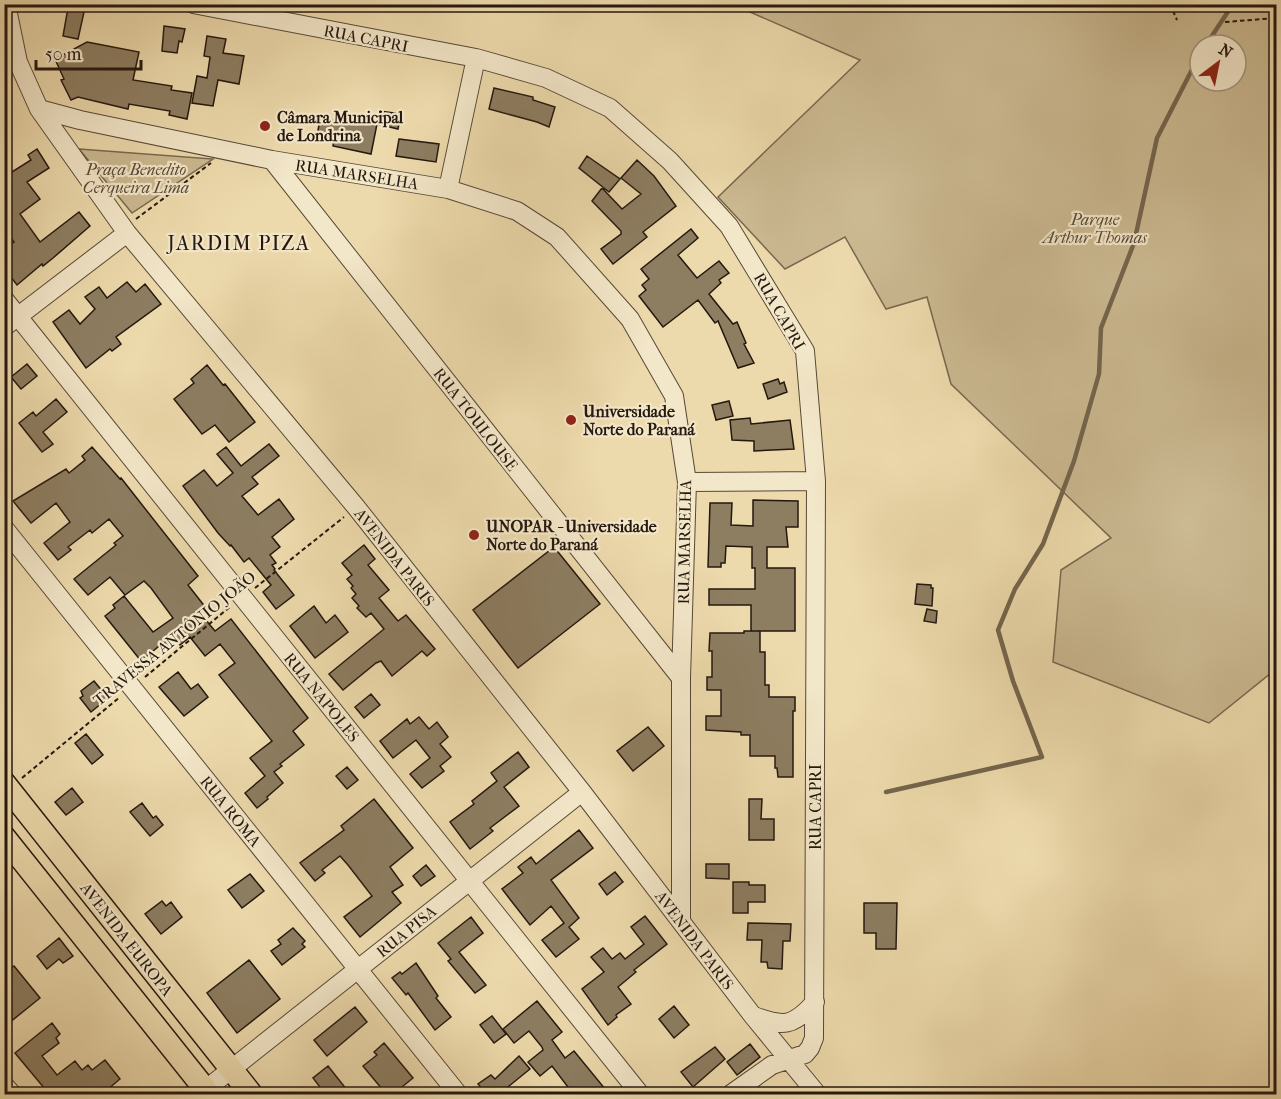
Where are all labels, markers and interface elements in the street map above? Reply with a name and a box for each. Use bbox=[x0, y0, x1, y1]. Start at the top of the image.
street label: RUA CAPRI bbox=[322, 21, 410, 56]
scale bar bbox=[36, 33, 141, 71]
north arrow bbox=[1188, 33, 1248, 93]
text: N bbox=[1216, 39, 1237, 62]
text: 50 m bbox=[45, 44, 82, 65]
place label: Câmara Municipal de Londrina bbox=[277, 108, 404, 145]
marker: Câmara Municipal de Londrina bbox=[258, 119, 272, 133]
street label: RUA MARSELHA bbox=[294, 155, 421, 194]
park label: Praça Benedito Cerqueira Lima bbox=[83, 160, 189, 197]
park label: Parque Arthur Thomas bbox=[1041, 210, 1148, 247]
district label: JARDIM PIZA bbox=[166, 232, 310, 255]
street label: RUA CAPRI bbox=[750, 269, 809, 353]
street label: RUA TOULOUSE bbox=[429, 364, 522, 475]
place label: Universidade Norte do Paraná bbox=[582, 402, 695, 439]
marker: Universidade Norte do Paraná bbox=[564, 413, 578, 427]
street label: RUA MARSELHA bbox=[674, 479, 695, 604]
street label: AVENIDA PARIS bbox=[350, 504, 439, 610]
place label: UNOPAR - Universidade Norte do Paraná bbox=[485, 517, 657, 554]
marker: UNOPAR - Universidade Norte do Paraná bbox=[467, 528, 481, 542]
street label: TRAVESSA ANTÔNIO JOÃO bbox=[89, 566, 259, 710]
street label: RUA NAPOLES bbox=[280, 649, 363, 746]
street label: RUA CAPRI bbox=[806, 764, 825, 850]
street label: RUA ROMA bbox=[196, 772, 265, 851]
street label: AVENIDA EUROPA bbox=[76, 878, 177, 1000]
street label: AVENIDA PARIS bbox=[651, 886, 738, 994]
street label: RUA PISA bbox=[372, 901, 441, 961]

